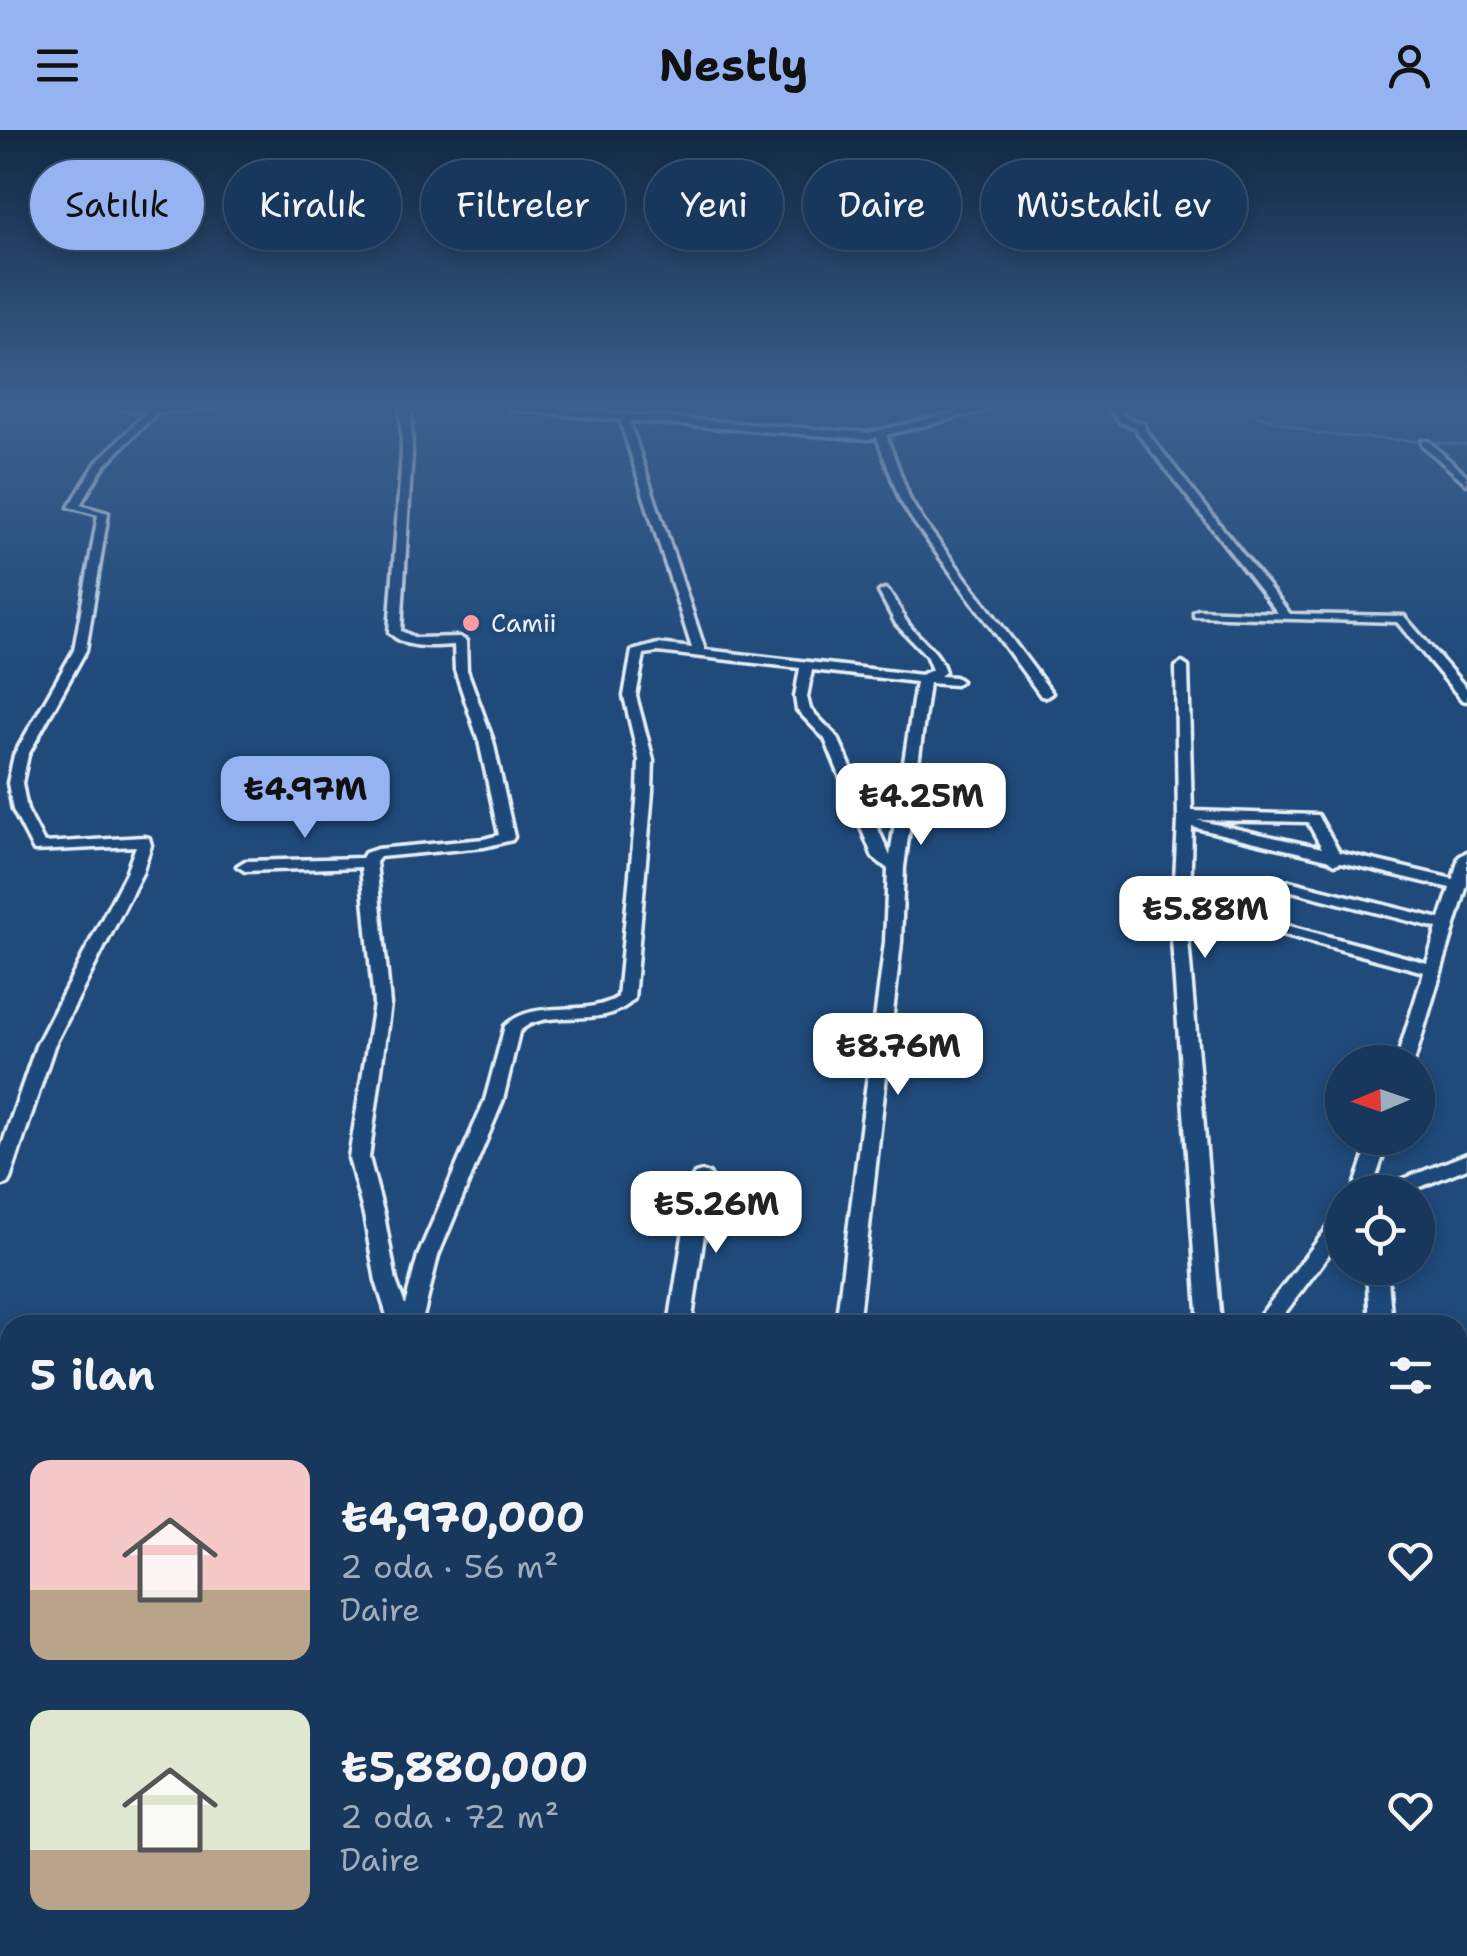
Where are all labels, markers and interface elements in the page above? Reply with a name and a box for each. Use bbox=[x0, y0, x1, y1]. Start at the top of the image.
text: Nestly bbox=[659, 35, 808, 95]
icon: menu bbox=[30, 38, 85, 93]
icon: person bbox=[1382, 38, 1437, 93]
chip: Satılık bbox=[30, 160, 204, 250]
chip: Kiralık bbox=[224, 160, 401, 250]
chip: Filtreler bbox=[421, 160, 625, 250]
chip: Yeni bbox=[645, 160, 783, 250]
chip: Daire bbox=[803, 160, 961, 250]
chip: Müstakil ev bbox=[981, 160, 1247, 250]
place label: Camii bbox=[491, 606, 557, 640]
marker: Camii bbox=[460, 612, 482, 634]
pin: ₺4.97M bbox=[224, 756, 386, 841]
pin: ₺4.25M bbox=[840, 763, 1002, 848]
text: ₺4.97M bbox=[243, 767, 367, 810]
text: ₺4.25M bbox=[858, 774, 984, 817]
pin: ₺5.88M bbox=[1124, 876, 1286, 961]
text: ₺5.88M bbox=[1141, 887, 1269, 930]
pin: ₺8.76M bbox=[817, 1013, 979, 1098]
text: ₺8.76M bbox=[835, 1024, 961, 1067]
north arrow bbox=[1325, 1045, 1435, 1155]
map controls bbox=[1325, 1045, 1435, 1285]
pin: ₺5.26M bbox=[635, 1171, 797, 1256]
button: locate bbox=[1325, 1175, 1435, 1285]
text: ₺5.26M bbox=[653, 1182, 779, 1225]
text: 5 ilan bbox=[30, 1347, 155, 1403]
icon: filters bbox=[1383, 1348, 1438, 1403]
text: ₺4,970,000 bbox=[340, 1489, 585, 1545]
icon: home bbox=[110, 1500, 230, 1620]
icon: heart bbox=[1383, 1533, 1438, 1588]
text: 2 oda · 56 m² bbox=[340, 1545, 558, 1588]
text: Daire bbox=[340, 1588, 420, 1631]
text: ₺5,880,000 bbox=[340, 1739, 589, 1795]
icon: home bbox=[110, 1750, 230, 1870]
icon: heart bbox=[1383, 1783, 1438, 1838]
text: 2 oda · 72 m² bbox=[340, 1795, 559, 1838]
text: Daire bbox=[340, 1838, 420, 1881]

